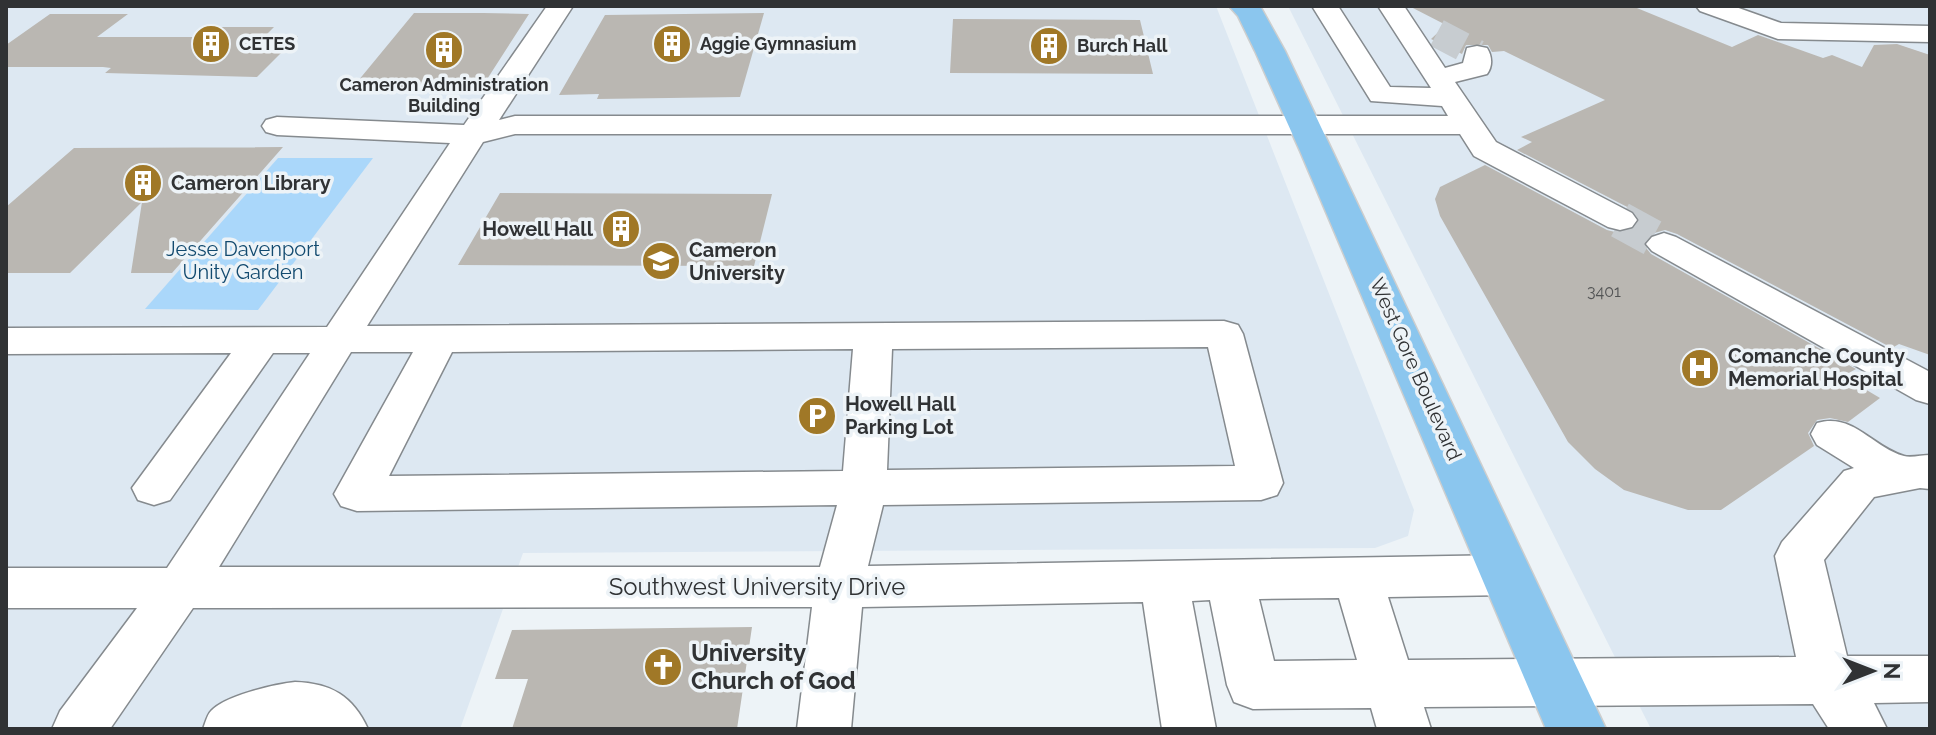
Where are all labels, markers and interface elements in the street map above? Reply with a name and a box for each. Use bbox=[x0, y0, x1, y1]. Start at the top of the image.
building icon: CETES bbox=[190, 23, 232, 65]
building icon: Aggie Gymnasium bbox=[651, 23, 693, 65]
building icon: Burch Hall bbox=[1028, 25, 1070, 67]
building icon: Cameron Administration Building bbox=[423, 29, 465, 71]
place label: CETES bbox=[239, 33, 295, 54]
place label: Aggie Gymnasium bbox=[700, 33, 856, 54]
place label: Burch Hall bbox=[1077, 35, 1168, 56]
place label: Cameron Administration Building bbox=[339, 74, 549, 116]
building icon: Cameron Library bbox=[122, 162, 164, 204]
place label: Cameron Library bbox=[171, 171, 331, 195]
building icon: Howell Hall bbox=[600, 208, 642, 250]
place label: Howell Hall bbox=[482, 217, 594, 241]
park label: Jesse Davenport Unity Garden bbox=[166, 237, 320, 284]
place label: Cameron University bbox=[689, 238, 785, 285]
school or university icon: Cameron University bbox=[640, 240, 682, 282]
street label: West Gore Boulevard bbox=[1365, 274, 1467, 464]
house number: 3401 bbox=[1587, 282, 1621, 301]
place label: Comanche County Memorial Hospital bbox=[1728, 344, 1905, 391]
hospital icon: Comanche County Memorial Hospital bbox=[1679, 347, 1721, 389]
place label: Howell Hall Parking Lot bbox=[845, 392, 956, 439]
parking icon: Howell Hall Parking Lot bbox=[796, 395, 838, 437]
street label: Southwest University Drive bbox=[609, 572, 905, 601]
north arrow bbox=[1832, 631, 1912, 711]
place label: University Church of God bbox=[691, 638, 856, 695]
church icon: University Church of God bbox=[642, 646, 684, 688]
text: N bbox=[1879, 663, 1905, 679]

